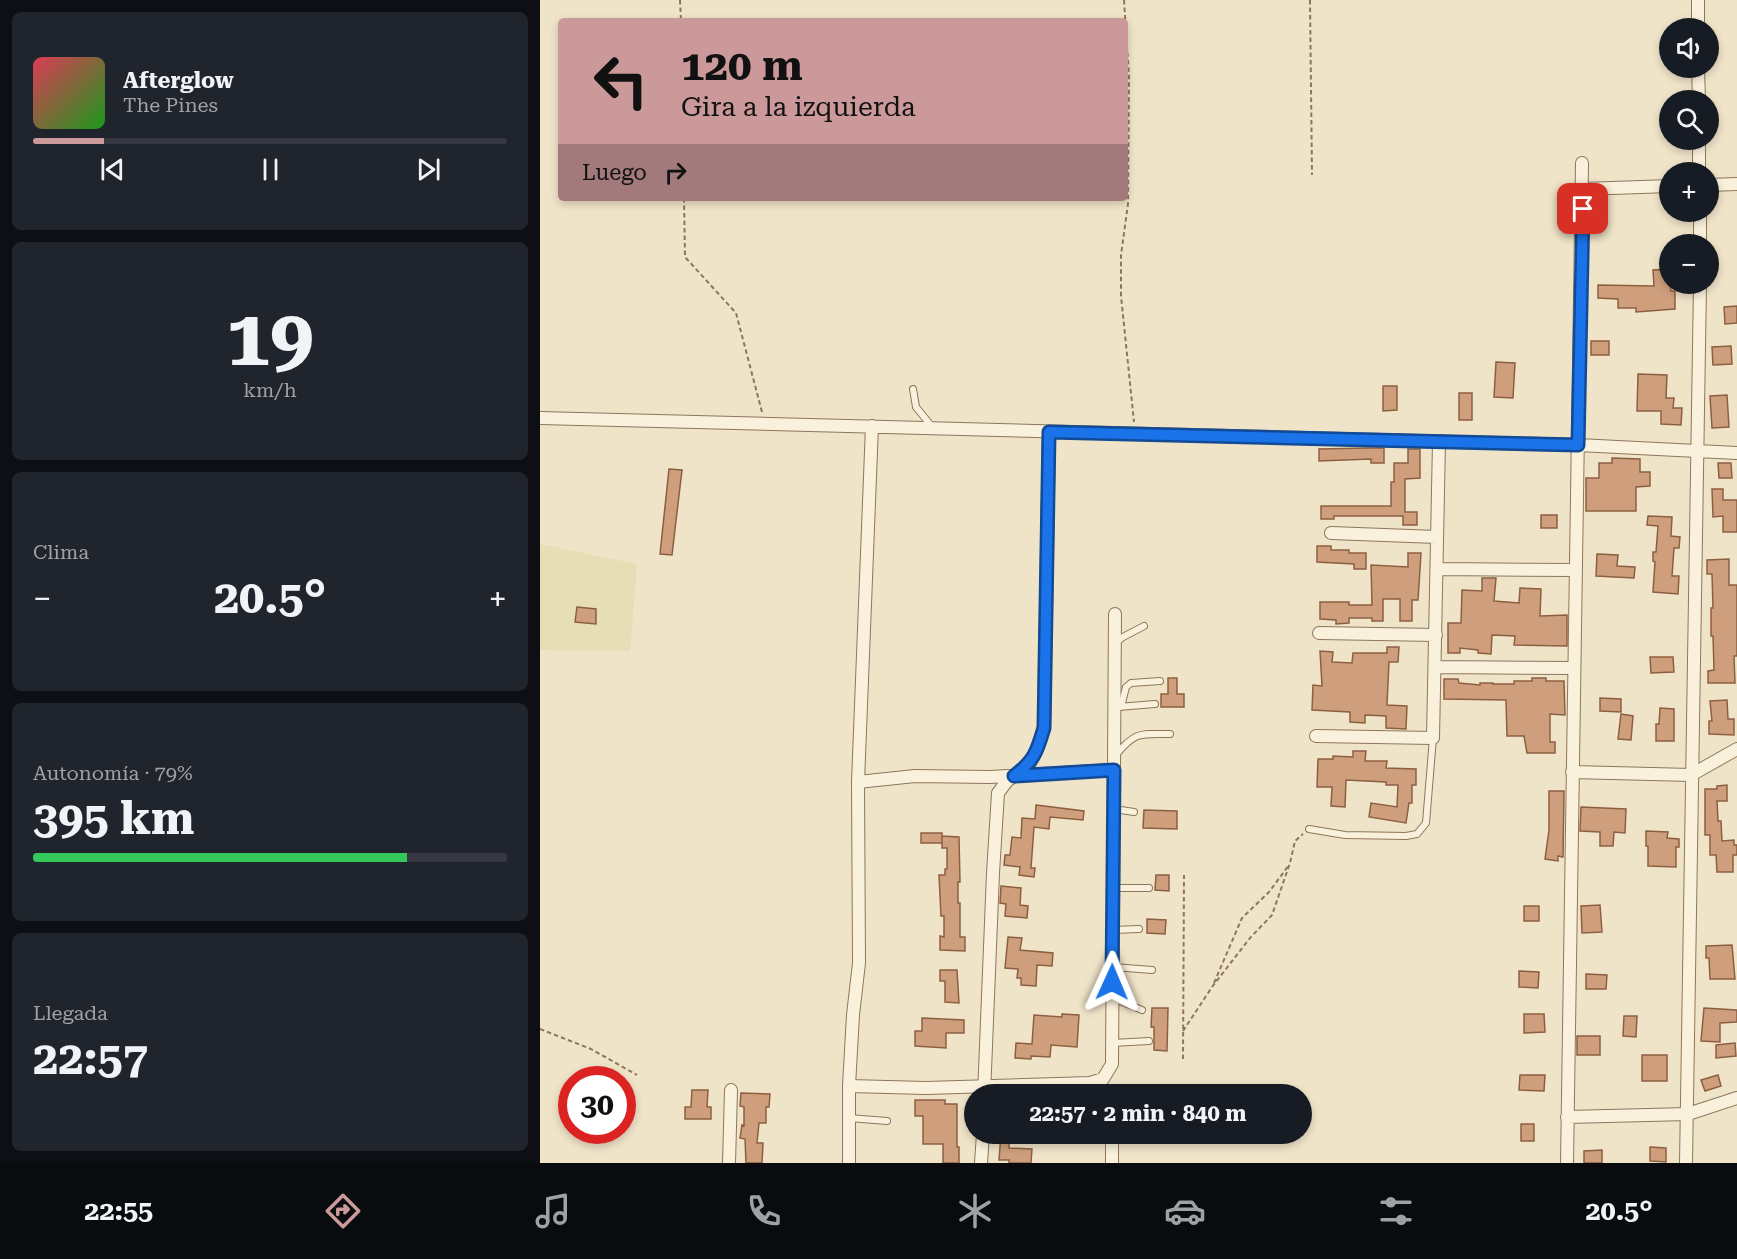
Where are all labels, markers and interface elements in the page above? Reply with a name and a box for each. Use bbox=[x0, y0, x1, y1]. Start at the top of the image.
map controls bbox=[1659, 18, 1719, 294]
button: sound bbox=[1659, 18, 1719, 78]
text: 120 m bbox=[681, 41, 803, 90]
icon: left bbox=[582, 42, 660, 120]
text: Afterglow bbox=[123, 68, 234, 93]
button: search bbox=[1659, 90, 1719, 150]
text: Gira a la izquierda bbox=[681, 91, 916, 123]
text: The Pines bbox=[123, 93, 218, 117]
icon: previous bbox=[96, 153, 129, 186]
icon: pause bbox=[254, 153, 287, 186]
icon: next bbox=[412, 153, 445, 186]
icon: right bbox=[659, 156, 692, 189]
text: Luego bbox=[582, 160, 647, 185]
button: + bbox=[1659, 162, 1719, 222]
pin bbox=[1557, 183, 1608, 234]
icon: arrive bbox=[1566, 192, 1599, 225]
button: − bbox=[1659, 234, 1719, 294]
text: 19 bbox=[226, 293, 314, 384]
text: km/h bbox=[243, 378, 297, 402]
text: Clima bbox=[33, 540, 89, 564]
text: 20.5° bbox=[214, 571, 326, 624]
text: − bbox=[33, 579, 51, 618]
text: + bbox=[489, 579, 507, 618]
text: Autonomía · 79% bbox=[33, 761, 193, 785]
text: 395 km bbox=[33, 792, 194, 845]
position arrow bbox=[1080, 950, 1144, 1014]
text: Llegada bbox=[33, 1001, 108, 1025]
text: 22:57 bbox=[33, 1032, 148, 1085]
speed limit sign: 30 bbox=[558, 1066, 636, 1144]
text: 22:57 · 2 min · 840 m bbox=[1029, 1101, 1247, 1126]
icon: directions bbox=[322, 1190, 364, 1232]
icon: music bbox=[532, 1190, 574, 1232]
icon: phone bbox=[743, 1190, 785, 1232]
icon: climate bbox=[954, 1190, 996, 1232]
icon: car bbox=[1164, 1190, 1206, 1232]
icon: filters bbox=[1375, 1190, 1417, 1232]
text: 22:55 bbox=[84, 1195, 153, 1227]
text: 20.5° bbox=[1585, 1195, 1653, 1227]

